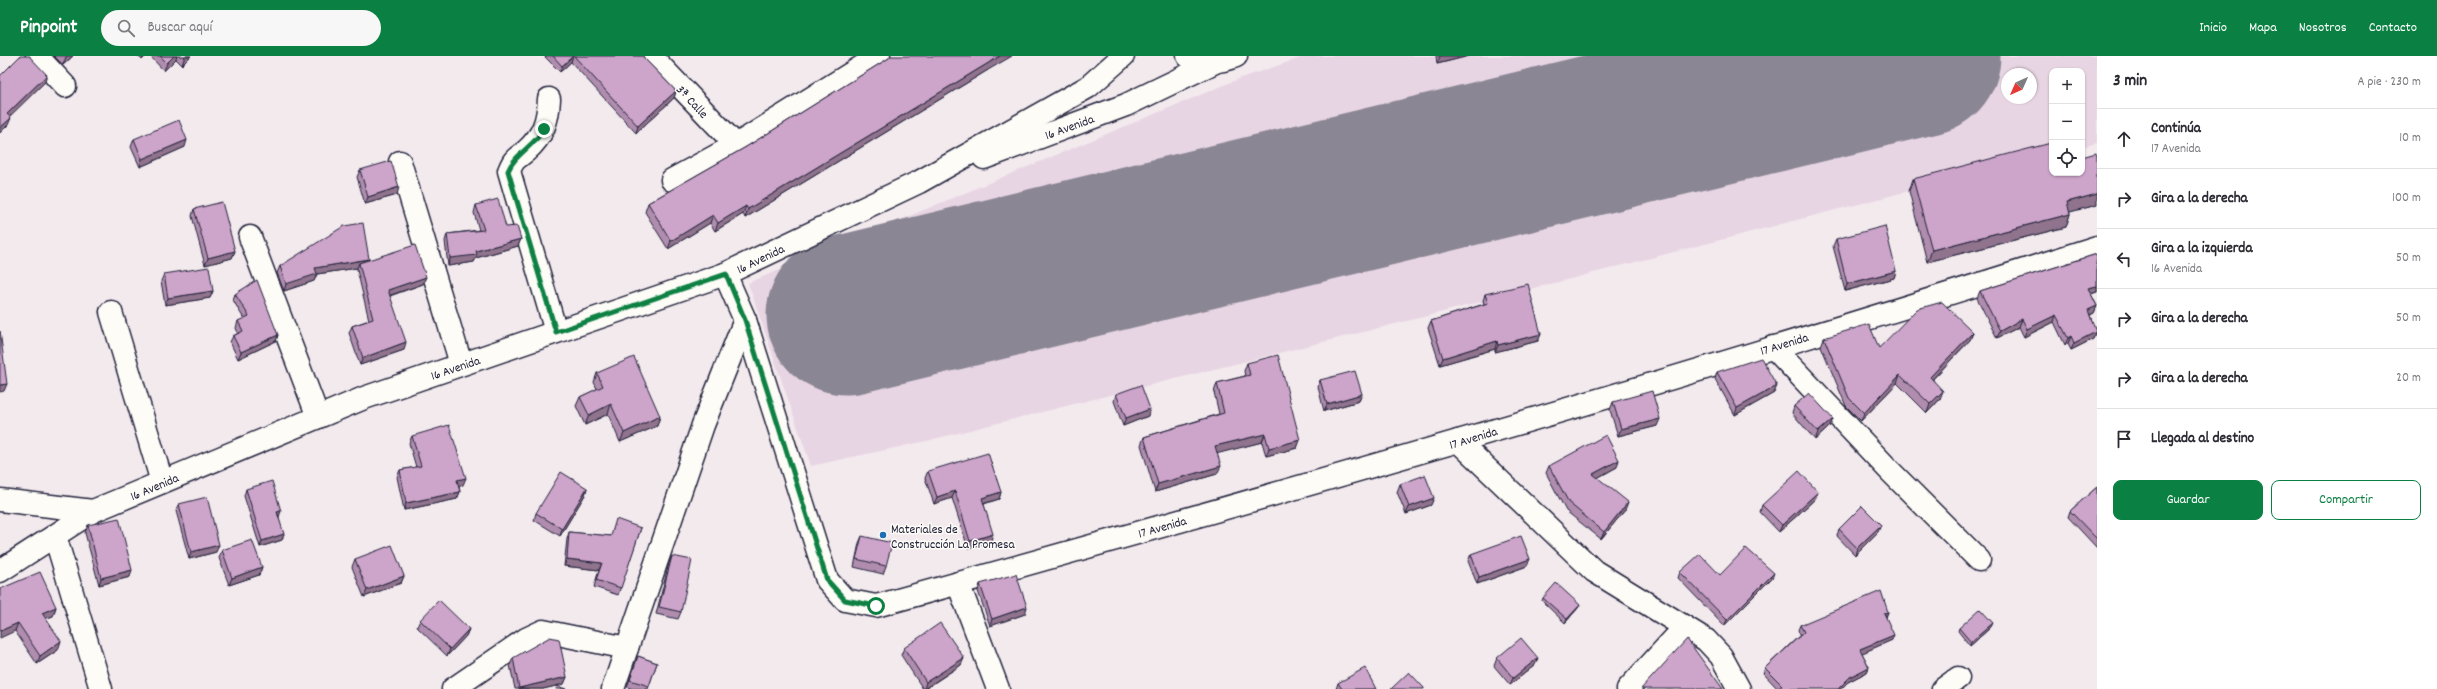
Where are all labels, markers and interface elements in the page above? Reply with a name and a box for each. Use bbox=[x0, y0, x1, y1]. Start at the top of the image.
search box bbox=[101, 10, 381, 46]
text: Pinpoint bbox=[20, 15, 77, 42]
icon: search bbox=[115, 17, 137, 39]
text: Buscar aquí bbox=[147, 17, 212, 39]
text: Inicio bbox=[2199, 18, 2227, 38]
text: Mapa bbox=[2249, 18, 2277, 38]
text: Nosotros bbox=[2299, 18, 2347, 38]
text: Contacto bbox=[2369, 18, 2417, 38]
north arrow bbox=[2001, 68, 2037, 104]
map controls bbox=[2049, 68, 2085, 176]
button: + bbox=[2049, 68, 2085, 104]
text: 3 min bbox=[2113, 70, 2147, 94]
text: A pie · 230 m bbox=[2357, 73, 2421, 92]
street label: 3ª Calle bbox=[671, 82, 712, 124]
button: − bbox=[2049, 104, 2085, 140]
street label: 16 Avenida bbox=[1043, 110, 1098, 146]
text: Continúa bbox=[2151, 118, 2201, 140]
route end bbox=[535, 120, 553, 138]
icon: ahead bbox=[2113, 128, 2135, 150]
text: 10 m bbox=[2399, 129, 2421, 148]
button: locate bbox=[2049, 140, 2085, 176]
text: 17 Avenida bbox=[2151, 140, 2201, 159]
icon: right bbox=[2113, 188, 2135, 210]
text: Gira a la derecha bbox=[2151, 188, 2248, 210]
text: 100 m bbox=[2392, 189, 2421, 208]
text: Gira a la izquierda bbox=[2151, 238, 2252, 260]
street label: 16 Avenida bbox=[734, 240, 789, 280]
icon: left bbox=[2113, 248, 2135, 270]
text: 50 m bbox=[2396, 249, 2421, 268]
text: 16 Avenida bbox=[2151, 260, 2202, 279]
icon: right bbox=[2113, 308, 2135, 330]
text: Gira a la derecha bbox=[2151, 308, 2248, 330]
text: 50 m bbox=[2396, 309, 2421, 328]
street label: 17 Avenida bbox=[1758, 329, 1812, 362]
street label: 16 Avenida bbox=[429, 352, 484, 387]
icon: right bbox=[2113, 368, 2135, 390]
text: Gira a la derecha bbox=[2151, 368, 2248, 390]
text: 20 m bbox=[2396, 369, 2421, 388]
street label: 17 Avenida bbox=[1447, 423, 1501, 456]
icon: arrive bbox=[2113, 428, 2135, 450]
text: Llegada al destino bbox=[2151, 428, 2254, 450]
street label: 16 Avenida bbox=[128, 469, 183, 507]
button: Guardar bbox=[2113, 480, 2263, 520]
button: Compartir bbox=[2271, 480, 2421, 520]
street label: 17 Avenida bbox=[1136, 512, 1190, 544]
place label: Materiales de Construcción La Promesa bbox=[891, 521, 1016, 555]
marker: Materiales de Construcción La Promesa bbox=[878, 530, 888, 540]
route start bbox=[867, 597, 885, 615]

